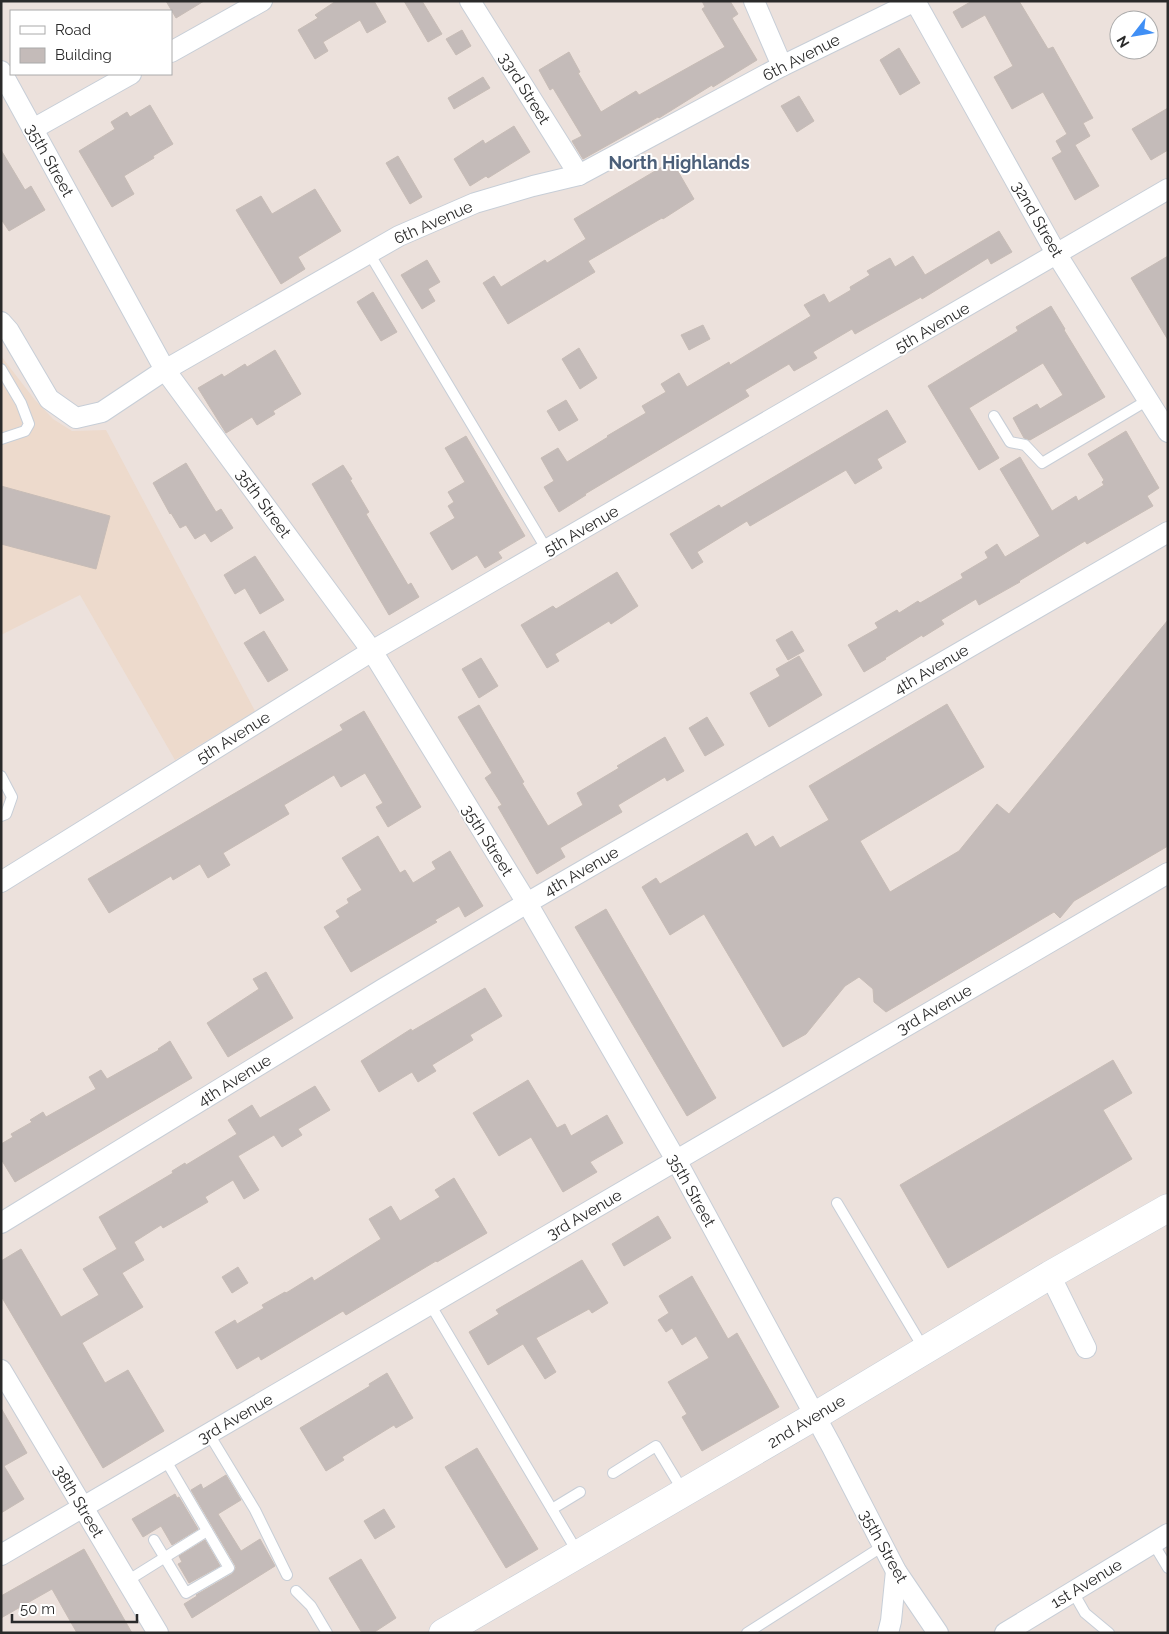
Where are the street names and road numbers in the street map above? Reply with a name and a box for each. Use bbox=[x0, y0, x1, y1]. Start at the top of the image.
street label: 6th Avenue bbox=[759, 30, 843, 85]
street label: 33rd Street bbox=[495, 49, 554, 128]
street label: 35th Street bbox=[22, 120, 78, 201]
street label: 32nd Street bbox=[1008, 178, 1067, 261]
street label: 6th Avenue bbox=[391, 197, 475, 248]
street label: 5th Avenue bbox=[891, 298, 973, 356]
street label: 35th Street bbox=[232, 465, 295, 542]
street label: 5th Avenue bbox=[540, 501, 622, 559]
street label: 4th Avenue bbox=[890, 640, 972, 698]
street label: 5th Avenue bbox=[193, 707, 274, 768]
street label: 35th Street bbox=[458, 801, 517, 880]
street label: 4th Avenue bbox=[540, 842, 622, 900]
street label: 3rd Avenue bbox=[893, 980, 975, 1039]
street label: 4th Avenue bbox=[194, 1050, 275, 1111]
street label: 35th Street bbox=[664, 1150, 720, 1231]
street label: 3rd Avenue bbox=[543, 1185, 625, 1244]
street label: 3rd Avenue bbox=[194, 1389, 276, 1448]
street label: 2nd Avenue bbox=[764, 1391, 849, 1452]
street label: 38th Street bbox=[50, 1462, 108, 1541]
street label: 35th Street bbox=[856, 1506, 912, 1587]
street label: 1st Avenue bbox=[1047, 1555, 1125, 1612]

